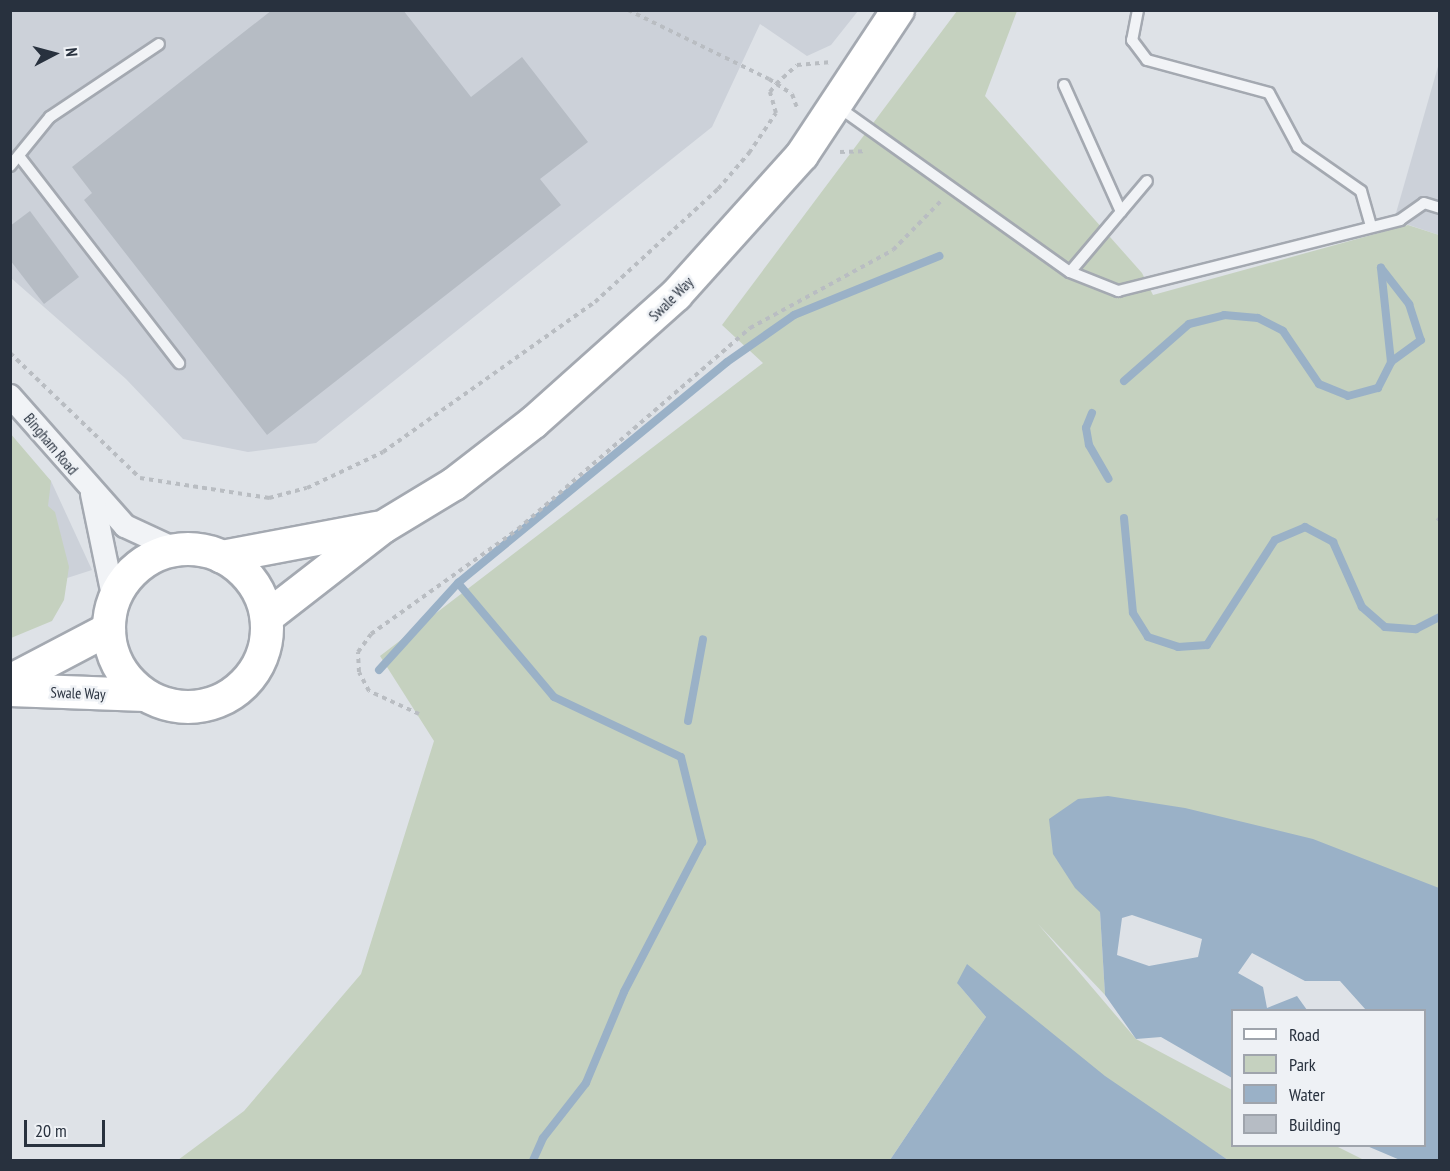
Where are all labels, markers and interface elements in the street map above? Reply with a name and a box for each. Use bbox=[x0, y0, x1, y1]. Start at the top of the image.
north arrow bbox=[24, 24, 84, 84]
text: N bbox=[62, 47, 82, 57]
street label: Swale Way bbox=[645, 273, 697, 325]
street label: Bingham Road bbox=[20, 410, 82, 478]
street label: Swale Way bbox=[50, 683, 106, 703]
legend bbox=[1231, 1009, 1426, 1147]
text: Road bbox=[1289, 1023, 1320, 1046]
text: Park bbox=[1289, 1053, 1316, 1076]
text: Water bbox=[1289, 1083, 1325, 1106]
scale bar bbox=[27, 1108, 108, 1146]
text: Building bbox=[1289, 1113, 1341, 1136]
text: 20 m bbox=[35, 1119, 67, 1142]

